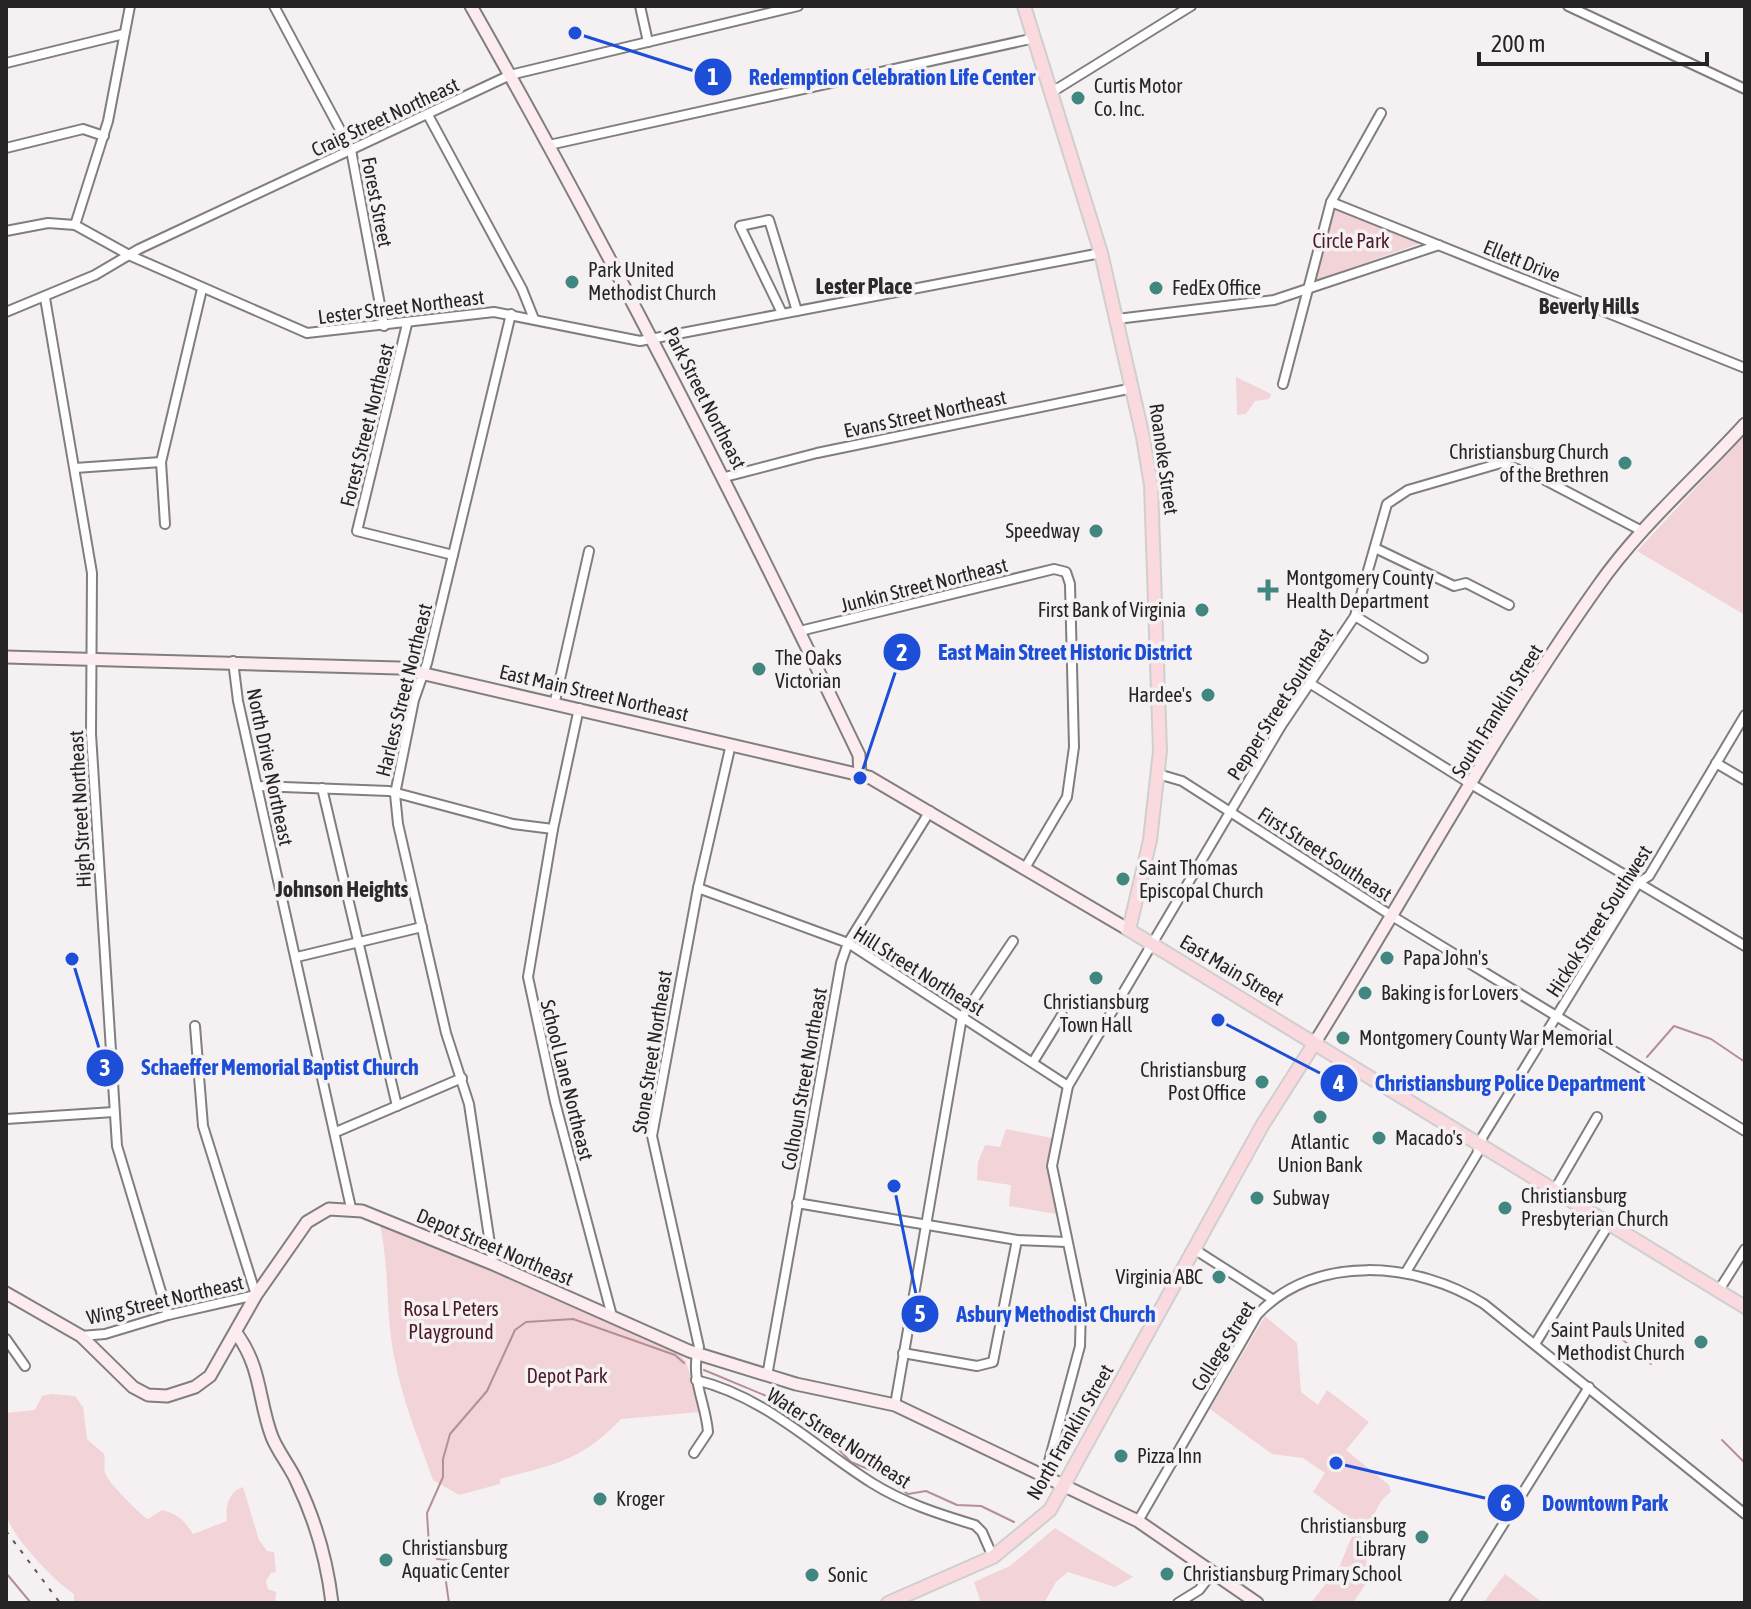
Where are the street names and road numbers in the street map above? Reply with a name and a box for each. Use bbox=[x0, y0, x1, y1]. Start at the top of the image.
street label: Craig Street Northeast bbox=[307, 72, 462, 161]
street label: Forest Street bbox=[357, 155, 398, 249]
street label: Ellett Drive bbox=[1480, 235, 1564, 286]
street label: Lester Street Northeast bbox=[316, 285, 486, 328]
street label: Park Street Northeast bbox=[660, 323, 751, 473]
street label: Forest Street Northeast bbox=[335, 340, 398, 509]
street label: Evans Street Northeast bbox=[842, 385, 1008, 442]
street label: Roanoke Street bbox=[1145, 402, 1184, 516]
street label: Junkin Street Northeast bbox=[838, 553, 1010, 616]
street label: Harless Street Northeast bbox=[371, 600, 436, 779]
street label: Pepper Street Southeast bbox=[1222, 623, 1337, 784]
street label: South Franklin Street bbox=[1446, 640, 1547, 782]
street label: East Main Street Northeast bbox=[497, 660, 691, 726]
street label: North Drive Northeast bbox=[243, 686, 298, 848]
street label: High Street Northeast bbox=[64, 730, 95, 888]
street label: First Street Southeast bbox=[1254, 802, 1397, 906]
street label: Hickok Street Southwest bbox=[1541, 840, 1656, 1001]
street label: Hill Street Northeast bbox=[850, 921, 989, 1020]
street label: East Main Street bbox=[1176, 930, 1289, 1010]
street label: Stone Street Northeast bbox=[627, 968, 676, 1135]
street label: Colhoun Street Northeast bbox=[776, 986, 831, 1172]
street label: School Lane Northeast bbox=[536, 997, 599, 1163]
street label: Depot Street Northeast bbox=[413, 1203, 577, 1290]
street label: Wing Street Northeast bbox=[84, 1270, 246, 1329]
street label: College Street bbox=[1186, 1296, 1259, 1395]
street label: North Franklin Street bbox=[1022, 1360, 1118, 1503]
street label: Water Street Northeast bbox=[763, 1383, 916, 1493]

